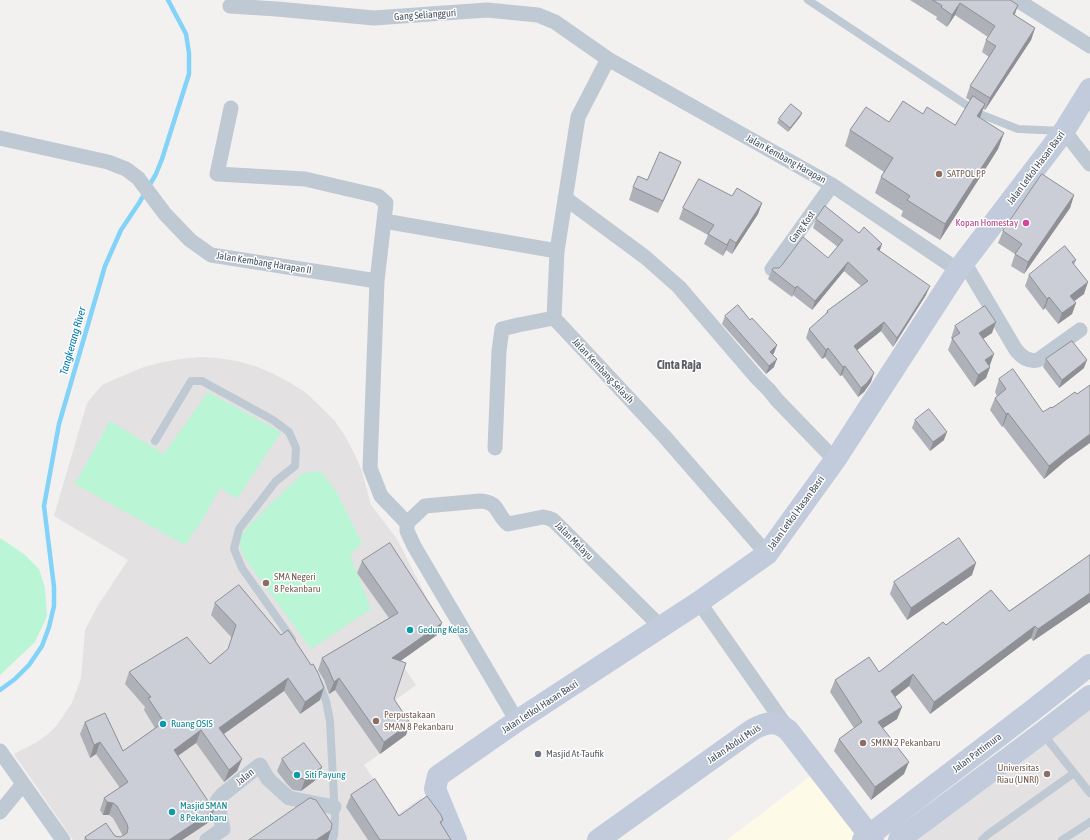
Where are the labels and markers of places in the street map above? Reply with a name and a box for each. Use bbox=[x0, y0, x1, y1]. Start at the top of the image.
place label: SATPOL PP bbox=[947, 168, 986, 180]
marker: SATPOL PP bbox=[934, 169, 944, 179]
place label: Kopan Homestay bbox=[956, 217, 1018, 229]
marker: Kopan Homestay bbox=[1021, 218, 1031, 228]
place label: SMA Negeri 8 Pekanbaru bbox=[274, 571, 320, 594]
marker: SMA Negeri 8 Pekanbaru bbox=[261, 578, 271, 588]
place label: Gedung Kelas bbox=[418, 624, 468, 636]
marker: Gedung Kelas bbox=[405, 625, 415, 635]
place label: Perpustakaan SMAN 8 Pekanbaru bbox=[384, 709, 454, 732]
marker: Perpustakaan SMAN 8 Pekanbaru bbox=[371, 716, 381, 726]
place label: Ruang OSIS bbox=[171, 718, 213, 730]
marker: Ruang OSIS bbox=[158, 719, 168, 729]
place label: SMKN 2 Pekanbaru bbox=[871, 737, 941, 749]
marker: SMKN 2 Pekanbaru bbox=[858, 738, 868, 748]
place label: Masjid At-Taufik bbox=[546, 748, 604, 760]
marker: Masjid At-Taufik bbox=[533, 749, 543, 759]
place label: Universitas Riau (UNRI) bbox=[997, 762, 1039, 786]
place label: Siti Payung bbox=[305, 769, 345, 781]
marker: Universitas Riau (UNRI) bbox=[1042, 769, 1052, 779]
marker: Siti Payung bbox=[292, 770, 302, 780]
place label: Masjid SMAN 8 Pekanbaru bbox=[180, 800, 227, 824]
marker: Masjid SMAN 8 Pekanbaru bbox=[167, 807, 177, 817]

